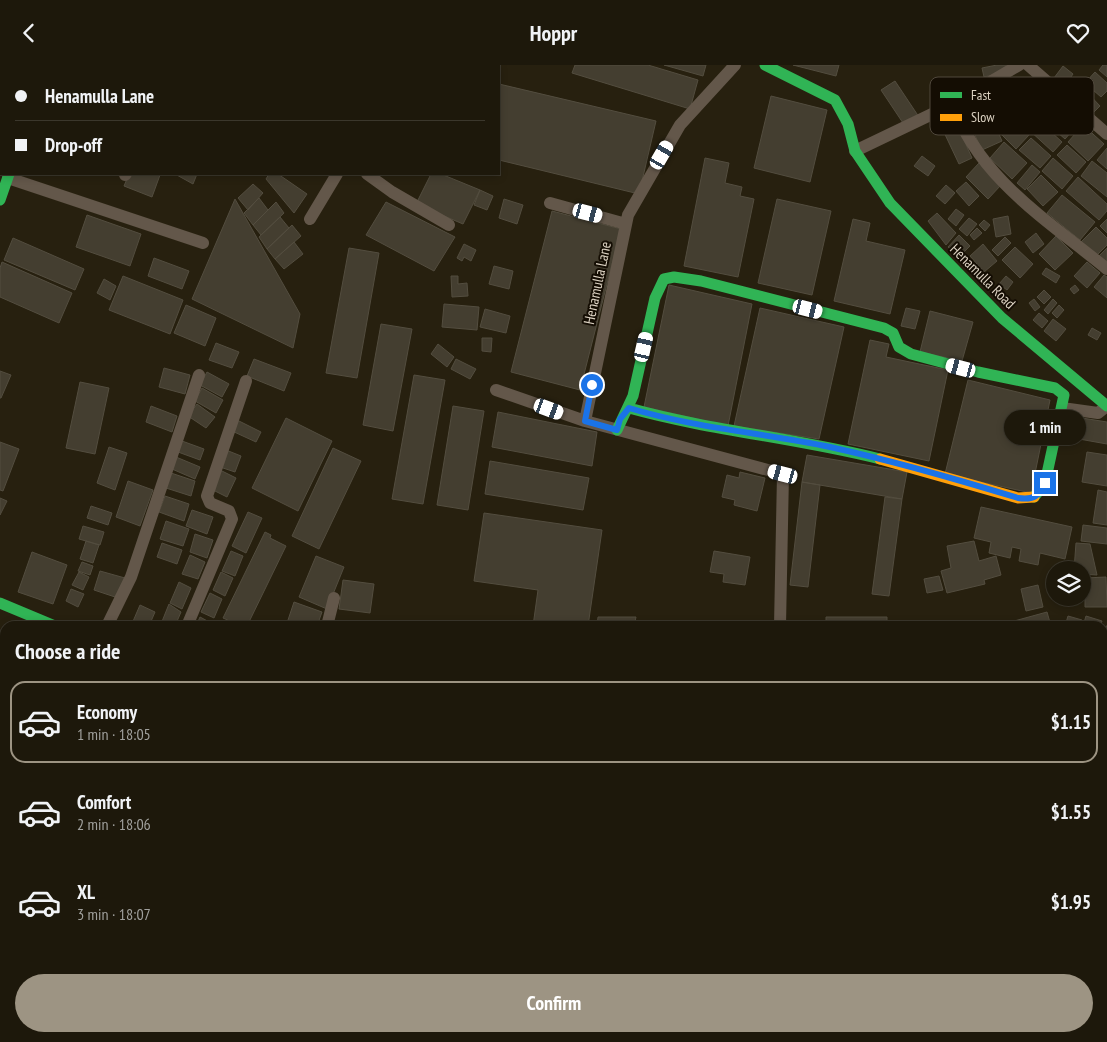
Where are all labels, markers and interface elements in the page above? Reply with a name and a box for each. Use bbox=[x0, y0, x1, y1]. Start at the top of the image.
icon: back bbox=[15, 19, 43, 47]
text: Hoppr bbox=[530, 19, 577, 47]
icon: heart bbox=[1064, 19, 1092, 47]
legend bbox=[930, 77, 1094, 135]
text: Henamulla Lane bbox=[45, 84, 154, 108]
text: Fast bbox=[971, 86, 991, 104]
text: Slow bbox=[971, 108, 995, 126]
text: Drop-off bbox=[45, 133, 102, 157]
car bbox=[648, 138, 675, 172]
car bbox=[571, 202, 604, 224]
street label: Henamulla Road bbox=[946, 239, 1020, 313]
street label: Henamulla Lane bbox=[579, 240, 615, 326]
car bbox=[791, 298, 824, 320]
car bbox=[633, 331, 654, 363]
car bbox=[944, 357, 977, 379]
route start bbox=[581, 374, 603, 396]
car bbox=[532, 397, 565, 421]
callout: 1 min bbox=[1004, 411, 1086, 445]
text: 1 min bbox=[1029, 417, 1061, 437]
car bbox=[766, 463, 799, 485]
route end bbox=[1034, 472, 1056, 494]
map controls bbox=[1046, 561, 1091, 606]
button: layers bbox=[1046, 561, 1091, 606]
text: Choose a ride bbox=[15, 637, 120, 665]
icon: car bbox=[17, 700, 62, 745]
text: Economy bbox=[77, 700, 137, 724]
text: $1.15 bbox=[1051, 710, 1091, 734]
text: 1 min · 18:05 bbox=[77, 724, 151, 744]
icon: car bbox=[17, 790, 62, 835]
text: Comfort bbox=[77, 790, 131, 814]
text: $1.55 bbox=[1051, 800, 1091, 824]
text: 2 min · 18:06 bbox=[77, 814, 151, 834]
icon: car bbox=[17, 880, 62, 925]
text: XL bbox=[77, 880, 95, 904]
text: $1.95 bbox=[1051, 890, 1091, 914]
text: 3 min · 18:07 bbox=[77, 904, 151, 924]
button: Confirm bbox=[15, 974, 1093, 1032]

